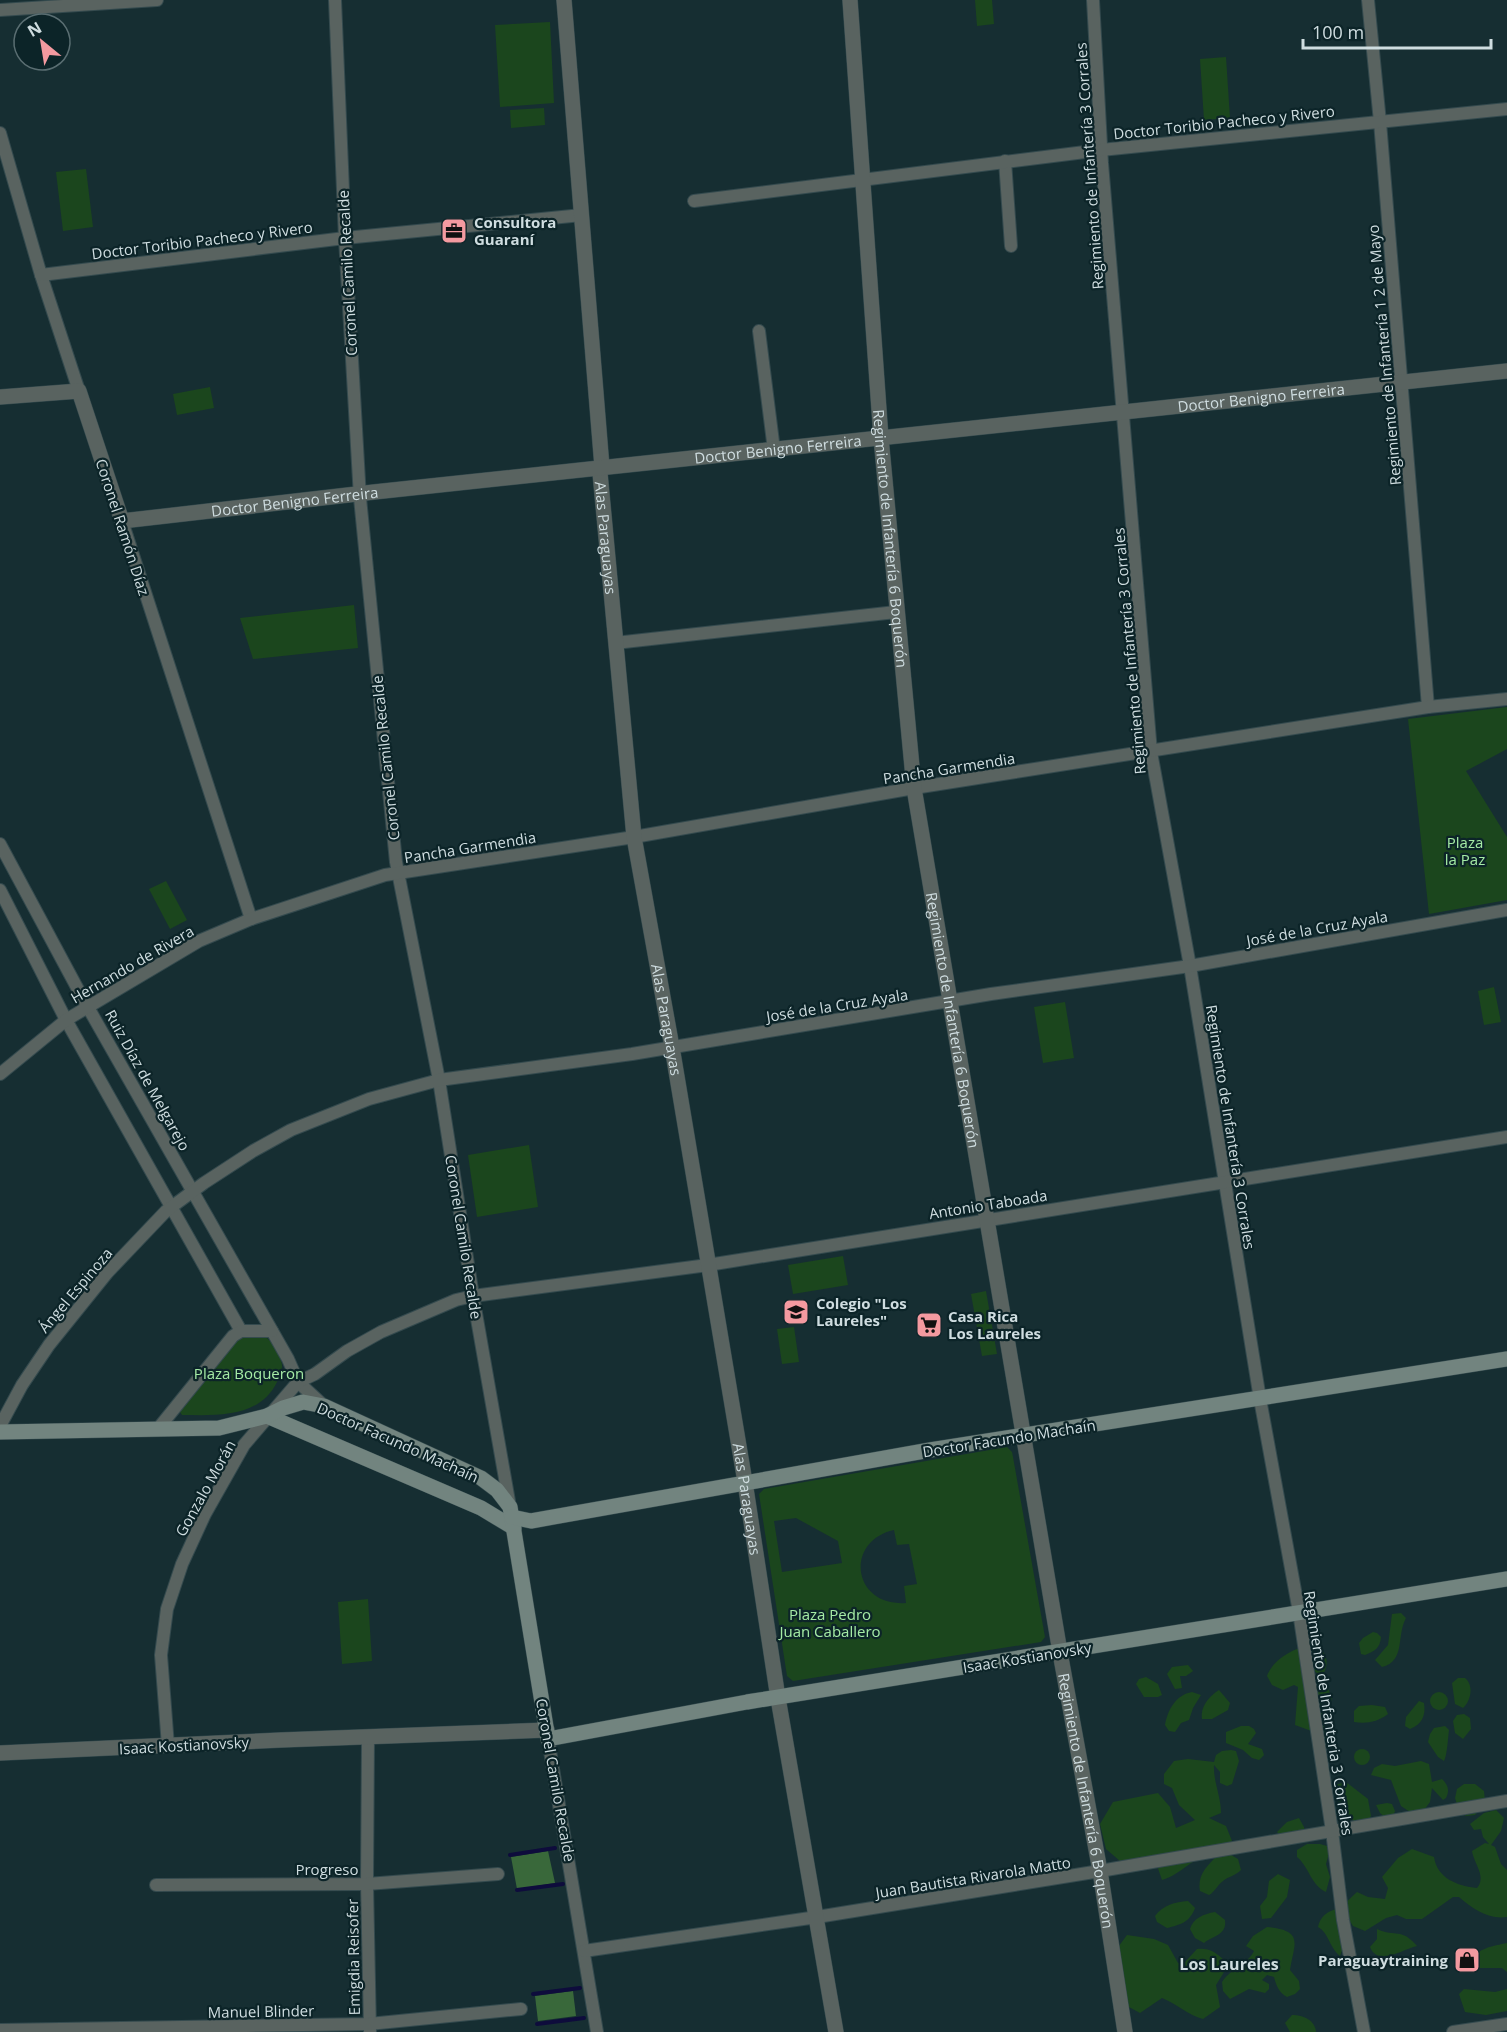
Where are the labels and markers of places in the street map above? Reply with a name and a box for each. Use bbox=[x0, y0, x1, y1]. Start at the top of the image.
place label: Consultora Guaraní bbox=[474, 212, 556, 249]
office icon: Consultora Guaraní bbox=[439, 216, 469, 246]
place label: Colegio "Los Laureles" bbox=[816, 1293, 907, 1330]
school or university icon: Colegio "Los Laureles" bbox=[781, 1297, 811, 1327]
place label: Casa Rica Los Laureles bbox=[948, 1306, 1041, 1343]
supermarket icon: Casa Rica Los Laureles bbox=[914, 1310, 944, 1340]
shop icon: Paraguaytraining bbox=[1452, 1945, 1482, 1975]
place label: Paraguaytraining bbox=[1318, 1950, 1449, 1970]

